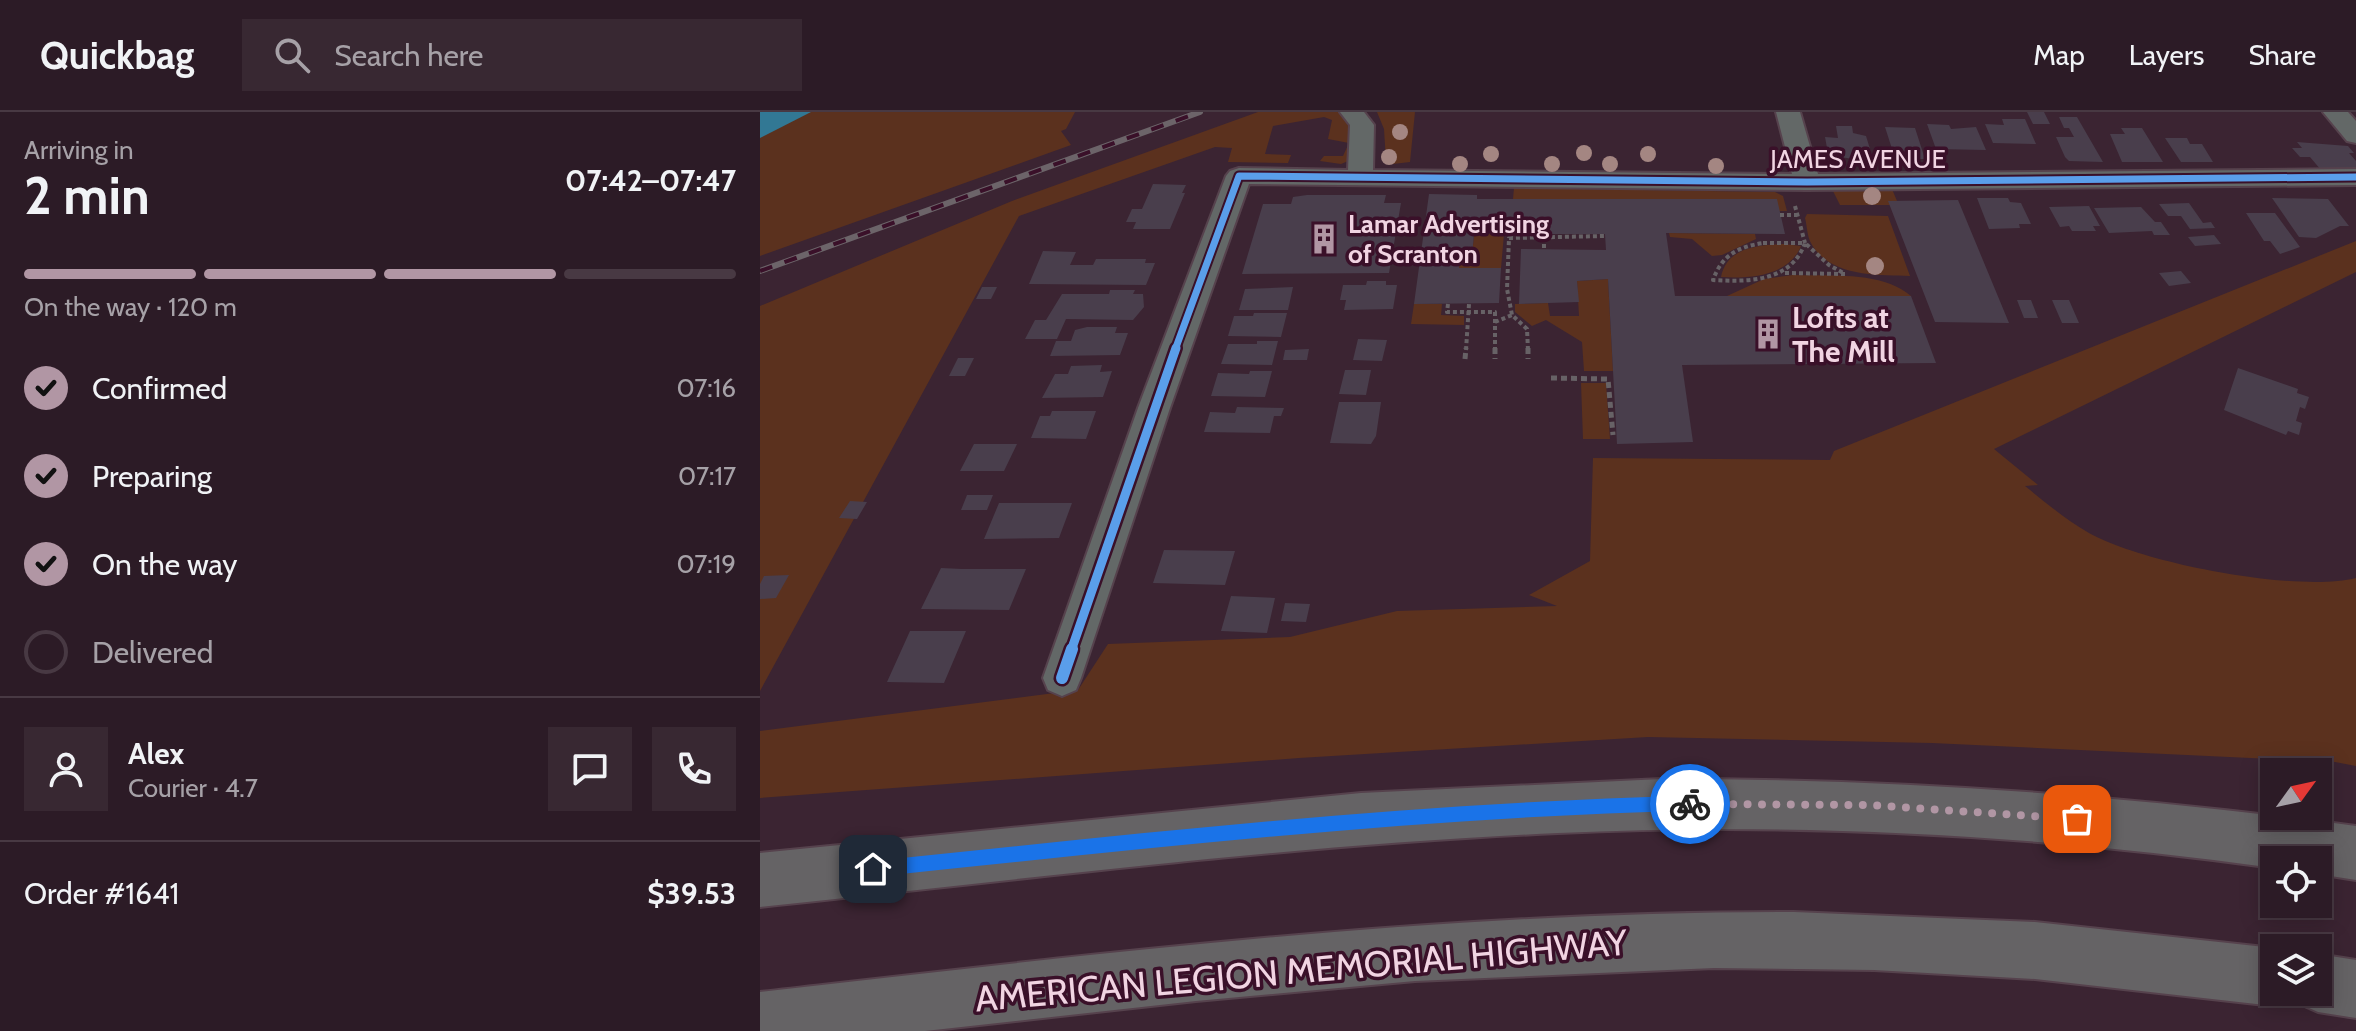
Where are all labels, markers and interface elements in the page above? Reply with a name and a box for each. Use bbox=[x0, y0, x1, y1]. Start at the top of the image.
search box bbox=[242, 19, 802, 91]
text: Quickbag bbox=[40, 32, 194, 79]
icon: search bbox=[270, 33, 314, 77]
text: Search here bbox=[334, 37, 483, 74]
text: Map bbox=[2033, 38, 2085, 72]
text: Layers bbox=[2129, 38, 2204, 72]
text: Share bbox=[2248, 38, 2316, 72]
text: Arriving in bbox=[24, 134, 134, 166]
street label: JAMES AVENUE bbox=[1769, 143, 1946, 175]
text: 07:42–07:47 bbox=[565, 162, 736, 199]
text: 2 min bbox=[24, 164, 150, 227]
place label: Lamar Advertising of Scranton bbox=[1348, 208, 1549, 270]
building icon: Lamar Advertising of Scranton bbox=[1307, 222, 1341, 256]
text: On the way · 120 m bbox=[24, 291, 237, 323]
place label: Lofts at The Mill bbox=[1792, 299, 1895, 370]
building icon: Lofts at The Mill bbox=[1751, 317, 1785, 351]
icon: check bbox=[24, 366, 68, 410]
text: Confirmed bbox=[92, 370, 227, 407]
text: 07:16 bbox=[676, 372, 736, 404]
icon: check bbox=[24, 454, 68, 498]
text: Preparing bbox=[92, 458, 212, 495]
text: 07:17 bbox=[678, 460, 736, 492]
icon: check bbox=[24, 542, 68, 586]
text: On the way bbox=[92, 546, 237, 583]
text: 07:19 bbox=[676, 548, 736, 580]
text: Delivered bbox=[92, 634, 213, 671]
button: person bbox=[24, 727, 108, 811]
button: chat bbox=[548, 727, 632, 811]
button: phone bbox=[652, 727, 736, 811]
text: Alex bbox=[128, 735, 184, 772]
north arrow bbox=[2260, 758, 2332, 830]
map controls bbox=[2260, 758, 2332, 1006]
courier bbox=[1650, 764, 1730, 844]
text: Courier · 4.7 bbox=[128, 772, 258, 804]
icon: bike bbox=[1668, 782, 1712, 826]
pin bbox=[2043, 785, 2111, 853]
icon: bag bbox=[2055, 797, 2099, 841]
pin bbox=[839, 835, 907, 903]
button: locate bbox=[2260, 846, 2332, 918]
icon: home bbox=[851, 847, 895, 891]
text: Order #1641 bbox=[24, 875, 179, 912]
text: $39.53 bbox=[647, 875, 736, 912]
street label: AMERICAN LEGION MEMORIAL HIGHWAY bbox=[973, 920, 1629, 1020]
button: layers bbox=[2260, 934, 2332, 1006]

